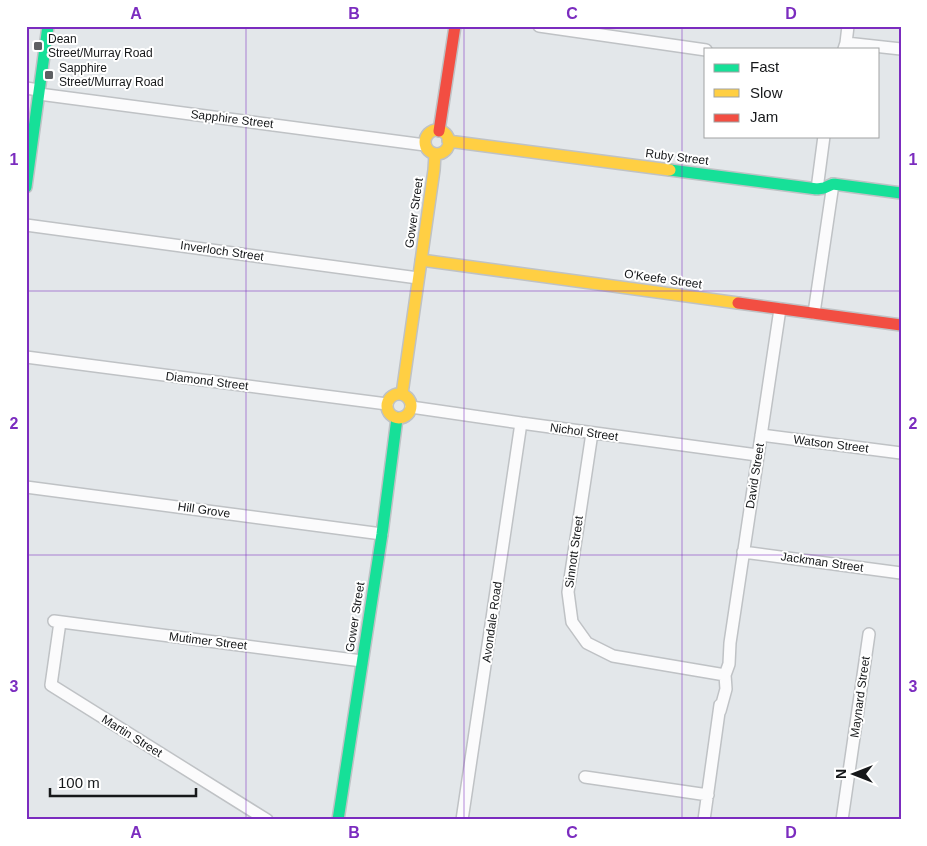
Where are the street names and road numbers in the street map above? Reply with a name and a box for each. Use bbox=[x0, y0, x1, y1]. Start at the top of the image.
street label: Sapphire Street bbox=[190, 107, 275, 131]
street label: Ruby Street bbox=[645, 146, 710, 168]
street label: Gower Street bbox=[402, 176, 426, 249]
street label: Inverloch Street bbox=[179, 238, 265, 264]
street label: O'Keefe Street bbox=[623, 267, 703, 291]
street label: Diamond Street bbox=[165, 369, 250, 393]
street label: Nichol Street bbox=[549, 420, 620, 444]
street label: Watson Street bbox=[793, 432, 870, 456]
street label: David Street bbox=[743, 442, 767, 510]
street label: Hill Grove bbox=[177, 499, 231, 521]
street label: Sinnott Street bbox=[562, 514, 586, 589]
street label: Jackman Street bbox=[780, 549, 865, 575]
street label: Gower Street bbox=[343, 580, 368, 653]
street label: Avondale Road bbox=[479, 581, 505, 663]
street label: Mutimer Street bbox=[168, 629, 249, 653]
street label: Maynard Street bbox=[847, 655, 873, 739]
street label: Martin Street bbox=[99, 712, 165, 760]

